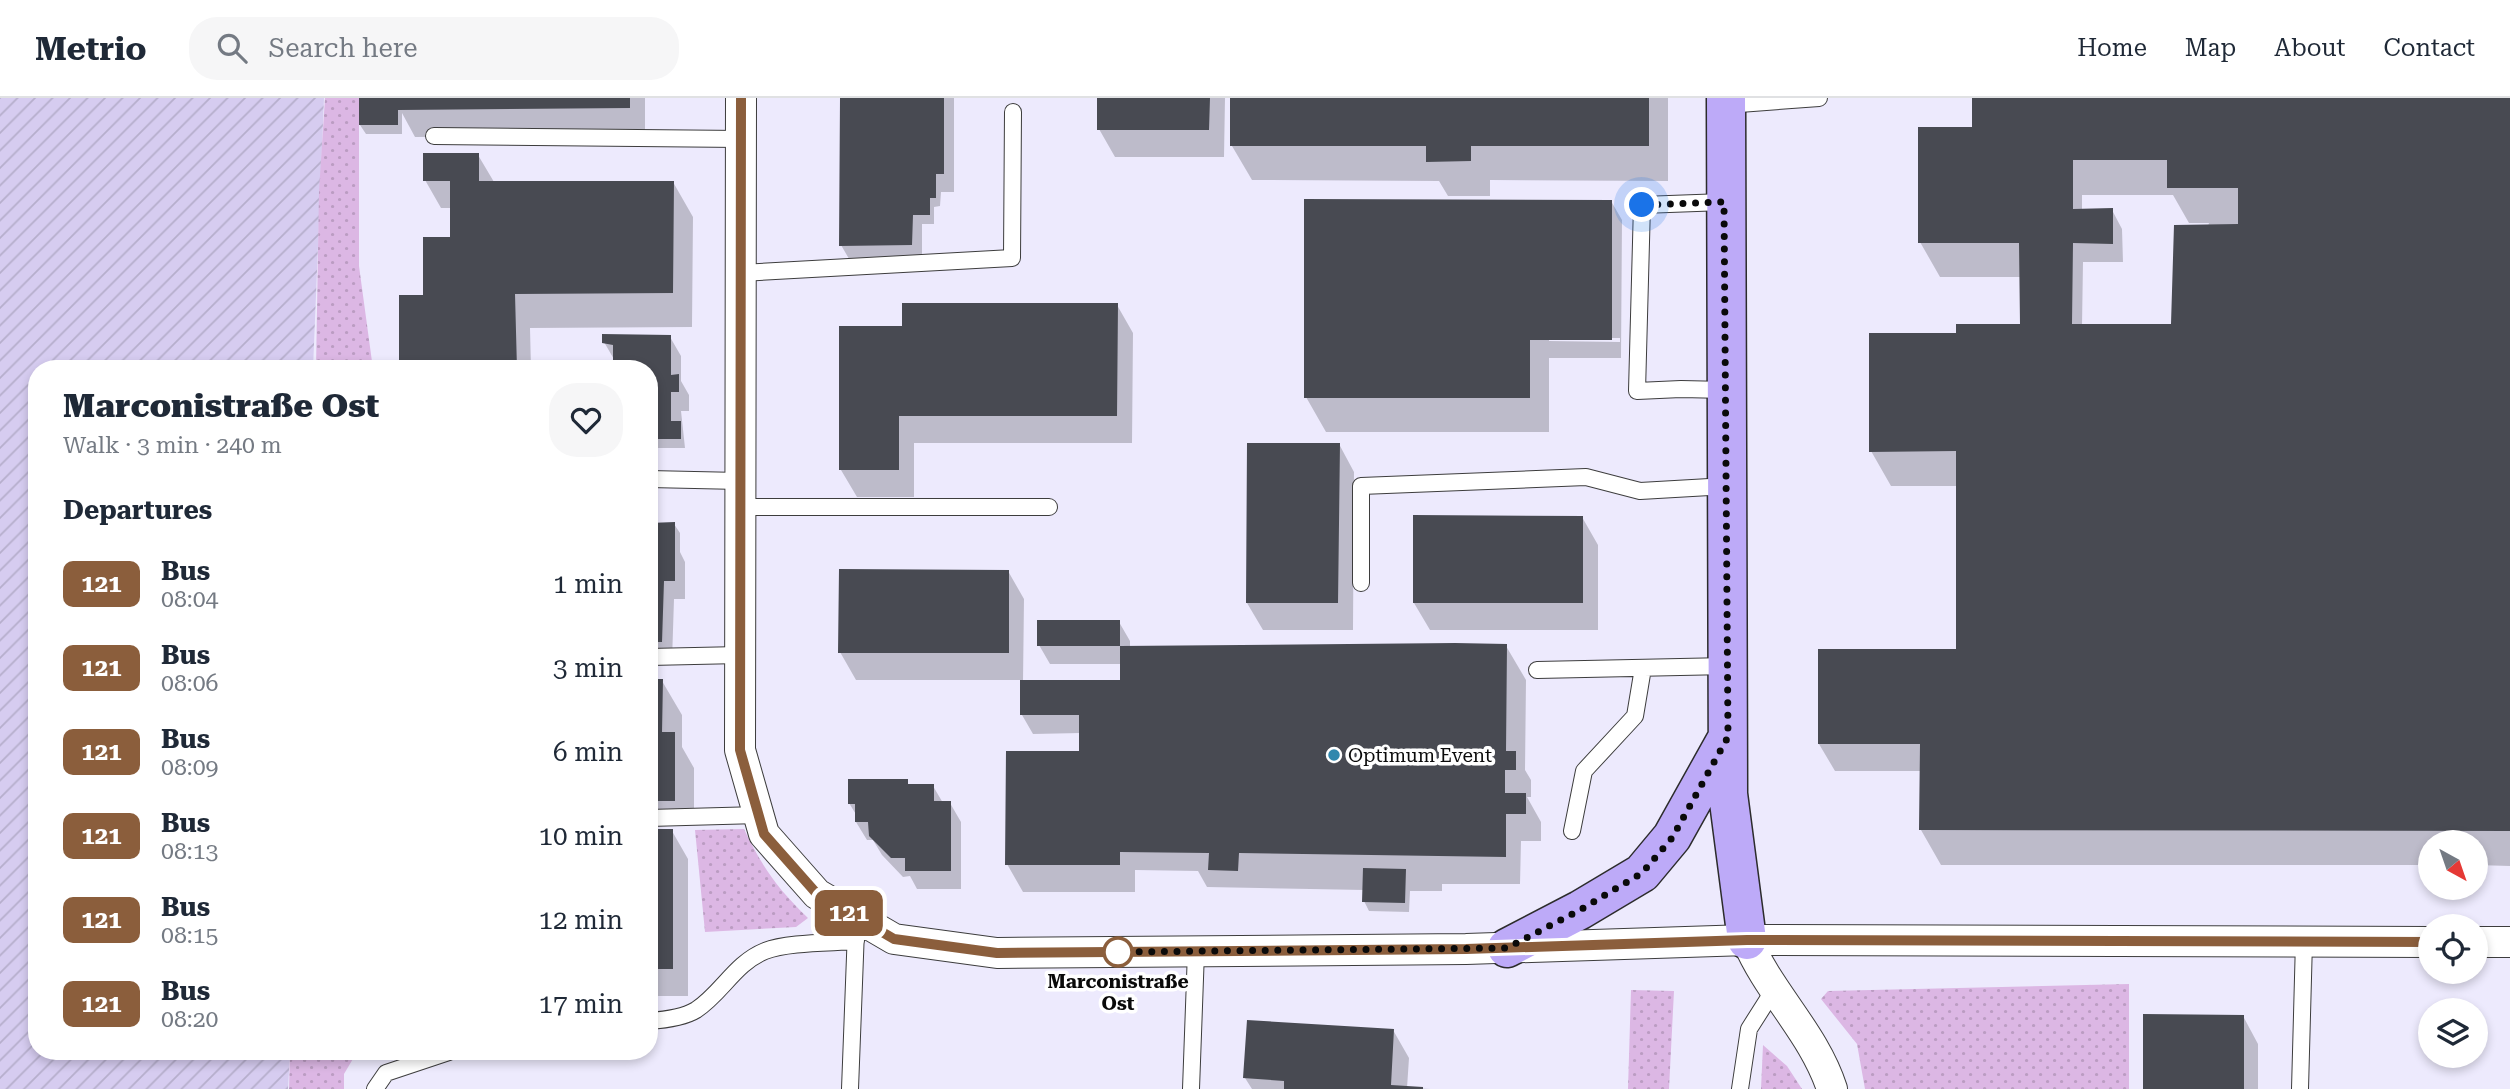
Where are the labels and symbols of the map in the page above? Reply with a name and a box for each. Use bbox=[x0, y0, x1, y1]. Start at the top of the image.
your location bbox=[1624, 187, 1659, 222]
place label: Optimum Event bbox=[1348, 744, 1492, 767]
marker: Optimum Event bbox=[1326, 747, 1342, 763]
north arrow bbox=[2418, 830, 2488, 900]
line badge: 121 bbox=[809, 890, 889, 936]
marker: Marconistraße Ost bbox=[1103, 937, 1133, 967]
place label: Marconistraße Ost bbox=[1047, 970, 1189, 1015]

